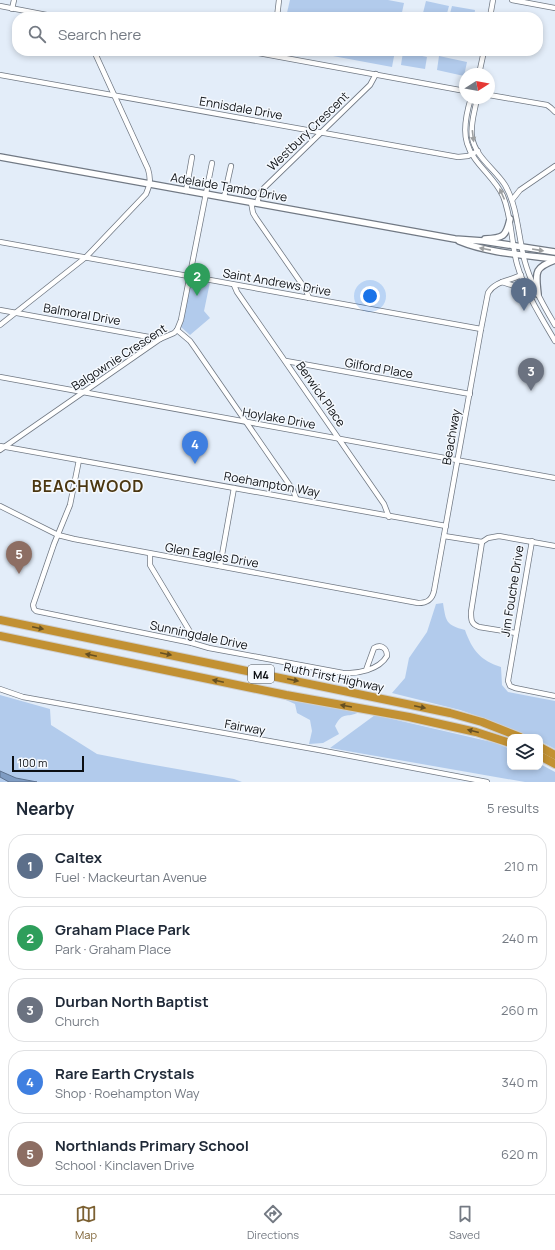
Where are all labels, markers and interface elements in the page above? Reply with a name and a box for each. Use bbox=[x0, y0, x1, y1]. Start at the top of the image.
search box bbox=[12, 12, 543, 56]
icon: search bbox=[26, 23, 48, 45]
text: Search here bbox=[58, 24, 141, 45]
north arrow bbox=[459, 68, 495, 104]
street label: Westbury Crescent bbox=[264, 88, 353, 174]
street label: Ennisdale Drive bbox=[198, 92, 284, 124]
one-way arrow bbox=[470, 130, 476, 143]
street label: Adelaide Tambo Drive bbox=[169, 168, 289, 206]
one-way arrow bbox=[499, 189, 505, 200]
one-way arrow bbox=[479, 245, 491, 251]
one-way arrow bbox=[532, 247, 544, 253]
pin: 2 bbox=[184, 263, 210, 296]
street label: Saint Andrews Drive bbox=[221, 264, 333, 300]
pin: 1 bbox=[511, 278, 537, 311]
your location bbox=[360, 286, 380, 306]
street label: Balmoral Drive bbox=[42, 299, 122, 329]
street label: Balgownie Crescent bbox=[68, 320, 170, 394]
street label: Gilford Place bbox=[344, 354, 414, 382]
street label: Berwick Place bbox=[292, 358, 350, 430]
pin: 3 bbox=[518, 358, 544, 391]
street label: Hoylake Drive bbox=[241, 403, 317, 433]
street label: Beachway bbox=[438, 407, 464, 466]
pin: 4 bbox=[182, 431, 208, 464]
street label: Roehampton Way bbox=[223, 467, 322, 501]
district label: BEACHWOOD bbox=[32, 475, 144, 497]
street label: Glen Eagles Drive bbox=[164, 538, 260, 572]
pin: 5 bbox=[6, 541, 32, 574]
street label: Jim Fouche Drive bbox=[496, 544, 528, 638]
street label: Sunningdale Drive bbox=[148, 616, 250, 654]
one-way arrow bbox=[32, 626, 44, 632]
one-way arrow bbox=[84, 651, 97, 657]
one-way arrow bbox=[159, 652, 172, 658]
street label: Ruth First Highway bbox=[282, 658, 386, 696]
road number: M4 bbox=[248, 665, 274, 683]
one-way arrow bbox=[212, 677, 224, 683]
one-way arrow bbox=[287, 678, 299, 684]
one-way arrow bbox=[339, 702, 352, 708]
one-way arrow bbox=[414, 704, 426, 710]
street label: Fairway bbox=[223, 715, 267, 739]
one-way arrow bbox=[467, 728, 479, 734]
map controls bbox=[507, 734, 543, 770]
button: layers bbox=[507, 734, 543, 770]
scale bar bbox=[12, 754, 84, 773]
text: 100 m bbox=[18, 755, 47, 770]
text: Nearby bbox=[16, 797, 74, 820]
text: 5 results bbox=[487, 799, 539, 817]
text: Caltex bbox=[55, 847, 102, 868]
text: 1 bbox=[27, 857, 33, 875]
text: 210 m bbox=[504, 857, 538, 875]
text: Fuel · Mackeurtan Avenue bbox=[55, 868, 207, 886]
text: Graham Place Park bbox=[55, 919, 190, 940]
text: 2 bbox=[26, 929, 34, 947]
text: 240 m bbox=[502, 929, 538, 947]
text: Park · Graham Place bbox=[55, 940, 171, 958]
text: Durban North Baptist bbox=[55, 991, 209, 1012]
text: 3 bbox=[26, 1001, 34, 1019]
text: 260 m bbox=[501, 1001, 538, 1019]
text: Church bbox=[55, 1012, 99, 1030]
text: Rare Earth Crystals bbox=[55, 1063, 194, 1084]
text: 4 bbox=[26, 1073, 34, 1091]
text: 340 m bbox=[502, 1073, 538, 1091]
text: Shop · Roehampton Way bbox=[55, 1084, 200, 1102]
text: Northlands Primary School bbox=[55, 1135, 249, 1156]
text: 5 bbox=[26, 1145, 34, 1163]
text: 620 m bbox=[501, 1145, 538, 1163]
text: School · Kinclaven Drive bbox=[55, 1156, 194, 1174]
tab: Map bbox=[75, 1203, 97, 1242]
tab: Directions bbox=[247, 1203, 299, 1242]
tab: Saved bbox=[449, 1203, 480, 1242]

